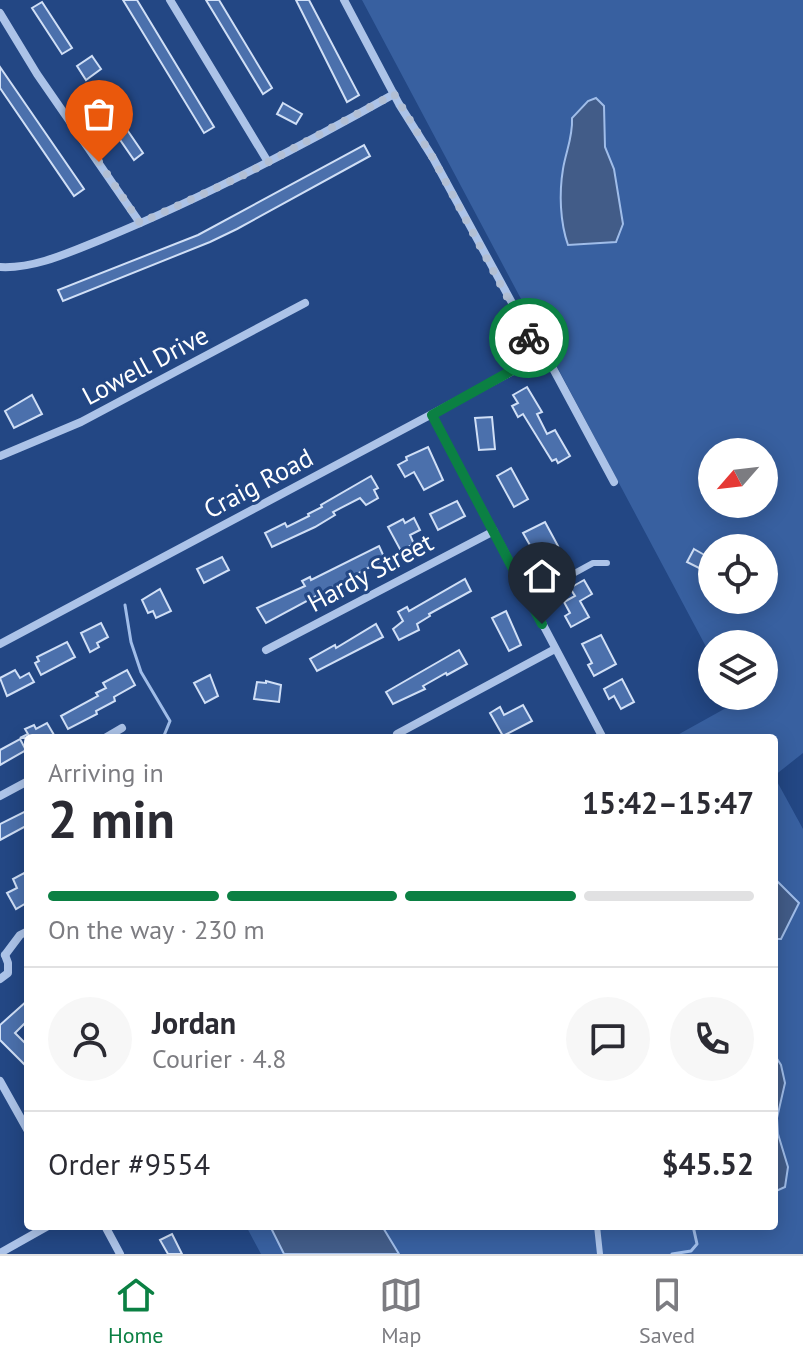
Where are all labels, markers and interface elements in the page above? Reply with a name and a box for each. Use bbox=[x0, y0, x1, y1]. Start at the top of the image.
pin bbox=[65, 80, 133, 162]
icon: bag bbox=[77, 92, 121, 136]
courier bbox=[489, 298, 569, 378]
icon: bike bbox=[507, 316, 551, 360]
street label: Lowell Drive bbox=[76, 318, 214, 412]
north arrow bbox=[698, 438, 778, 518]
map controls bbox=[698, 438, 778, 710]
street label: Craig Road bbox=[198, 440, 318, 526]
street label: Hardy Street bbox=[301, 525, 439, 619]
button: locate bbox=[698, 534, 778, 614]
pin bbox=[508, 542, 576, 624]
icon: home bbox=[520, 554, 564, 598]
button: layers bbox=[698, 630, 778, 710]
text: Arriving in bbox=[48, 756, 164, 789]
text: 15:42–15:47 bbox=[582, 783, 754, 822]
text: 2 min bbox=[48, 785, 175, 852]
text: On the way · 230 m bbox=[48, 913, 265, 946]
button: person bbox=[48, 997, 132, 1081]
button: chat bbox=[566, 997, 650, 1081]
button: phone bbox=[670, 997, 754, 1081]
text: Jordan bbox=[152, 1003, 236, 1042]
text: Courier · 4.8 bbox=[152, 1042, 286, 1075]
text: Order #9554 bbox=[48, 1144, 210, 1183]
text: $45.52 bbox=[662, 1144, 754, 1183]
tab: Home bbox=[108, 1273, 164, 1349]
tab: Map bbox=[379, 1273, 423, 1349]
tab: Saved bbox=[639, 1273, 695, 1349]

